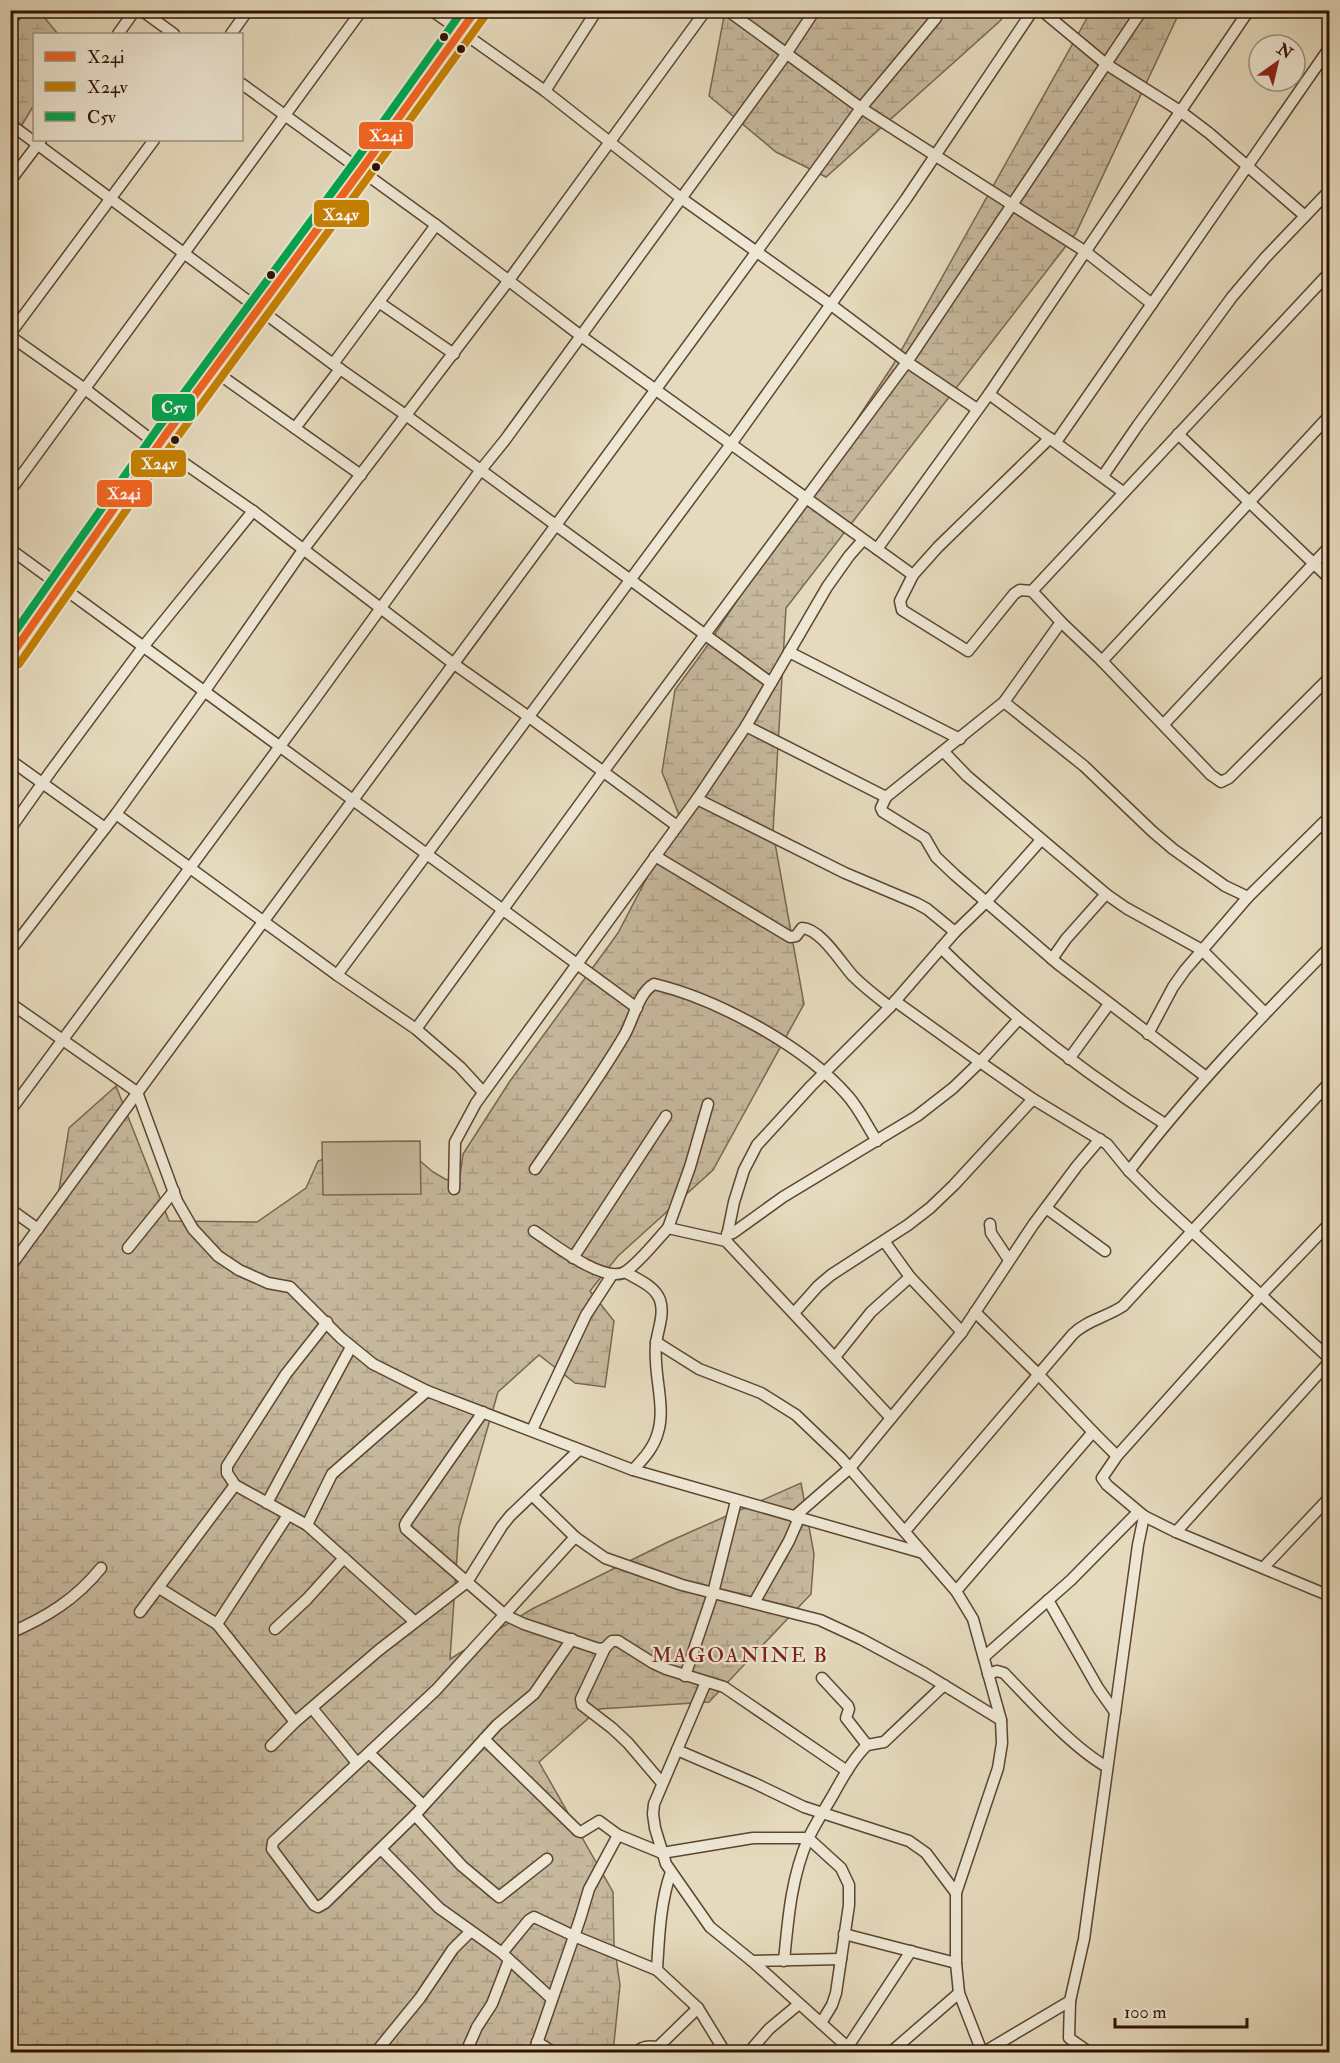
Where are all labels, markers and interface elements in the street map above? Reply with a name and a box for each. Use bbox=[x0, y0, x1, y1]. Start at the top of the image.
unlabelled marker bbox=[438, 31, 450, 43]
legend bbox=[33, 33, 243, 141]
north arrow bbox=[1247, 33, 1307, 93]
text: N bbox=[1272, 39, 1297, 64]
unlabelled marker bbox=[455, 43, 467, 55]
text: X24i bbox=[87, 46, 125, 69]
text: X24v bbox=[87, 76, 128, 99]
text: C5v bbox=[87, 106, 116, 129]
line badge: X24i bbox=[358, 121, 414, 150]
text: X24i bbox=[369, 126, 403, 146]
unlabelled marker bbox=[370, 161, 382, 173]
line badge: X24v bbox=[313, 199, 370, 228]
text: X24v bbox=[323, 205, 360, 225]
unlabelled marker bbox=[265, 269, 277, 281]
line badge: C5v bbox=[151, 393, 196, 422]
text: C5v bbox=[161, 398, 188, 418]
unlabelled marker bbox=[169, 434, 181, 446]
line badge: X24v bbox=[130, 449, 187, 478]
text: X24v bbox=[141, 454, 178, 474]
line badge: X24i bbox=[96, 479, 153, 508]
text: X24i bbox=[107, 484, 141, 504]
district label: MAGOANINE B bbox=[651, 1642, 829, 1669]
scale bar bbox=[1115, 1991, 1247, 2029]
text: 100 m bbox=[1124, 2001, 1167, 2024]

